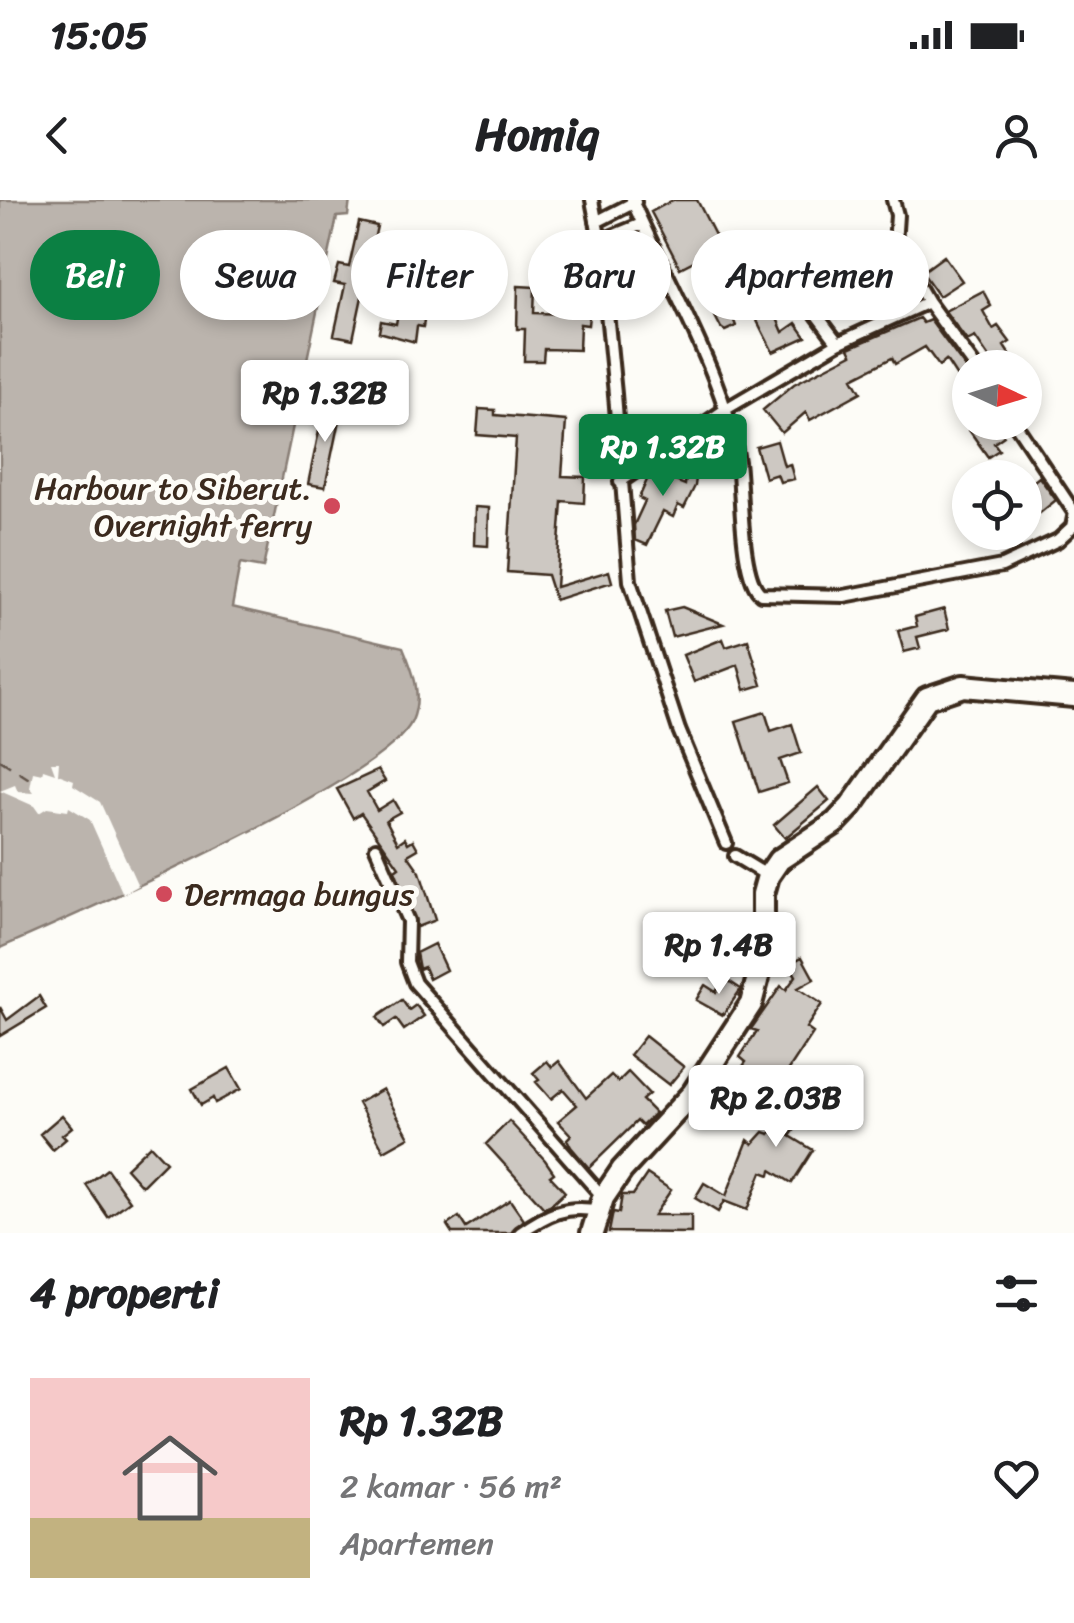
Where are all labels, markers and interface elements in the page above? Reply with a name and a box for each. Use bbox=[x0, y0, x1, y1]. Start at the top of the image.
text: 15:05 bbox=[50, 2, 148, 69]
text: Homiq bbox=[475, 95, 599, 175]
icon: back bbox=[30, 108, 85, 163]
icon: person bbox=[989, 108, 1044, 163]
chip: Beli bbox=[30, 230, 160, 320]
chip: Sewa bbox=[180, 230, 331, 320]
chip: Filter bbox=[351, 230, 508, 320]
chip: Baru bbox=[528, 230, 671, 320]
chip: Apartemen bbox=[691, 230, 929, 320]
north arrow bbox=[952, 350, 1042, 440]
map controls bbox=[952, 350, 1042, 550]
pin: Rp 1.32B bbox=[222, 360, 428, 445]
text: Rp 1.32B bbox=[263, 364, 387, 421]
pin: Rp 1.32B bbox=[560, 414, 766, 499]
text: Rp 1.32B bbox=[601, 418, 725, 475]
place label: Harbour to Siberut. Overnight ferry bbox=[34, 460, 312, 554]
button: locate bbox=[952, 460, 1042, 550]
marker: Harbour to Siberut. Overnight ferry bbox=[321, 495, 343, 517]
place label: Dermaga bungus bbox=[184, 866, 414, 923]
marker: Dermaga bungus bbox=[153, 883, 175, 905]
pin: Rp 1.4B bbox=[627, 912, 811, 997]
text: Rp 1.4B bbox=[665, 916, 773, 973]
pin: Rp 2.03B bbox=[673, 1065, 879, 1150]
text: Rp 2.03B bbox=[711, 1069, 841, 1126]
text: 4 properti bbox=[30, 1256, 219, 1330]
icon: filters bbox=[989, 1266, 1044, 1321]
text: Rp 1.32B bbox=[340, 1384, 503, 1458]
icon: home bbox=[110, 1418, 230, 1538]
icon: heart bbox=[989, 1451, 1044, 1506]
text: 2 kamar · 56 m² bbox=[340, 1458, 562, 1515]
text: Apartemen bbox=[340, 1515, 494, 1572]

